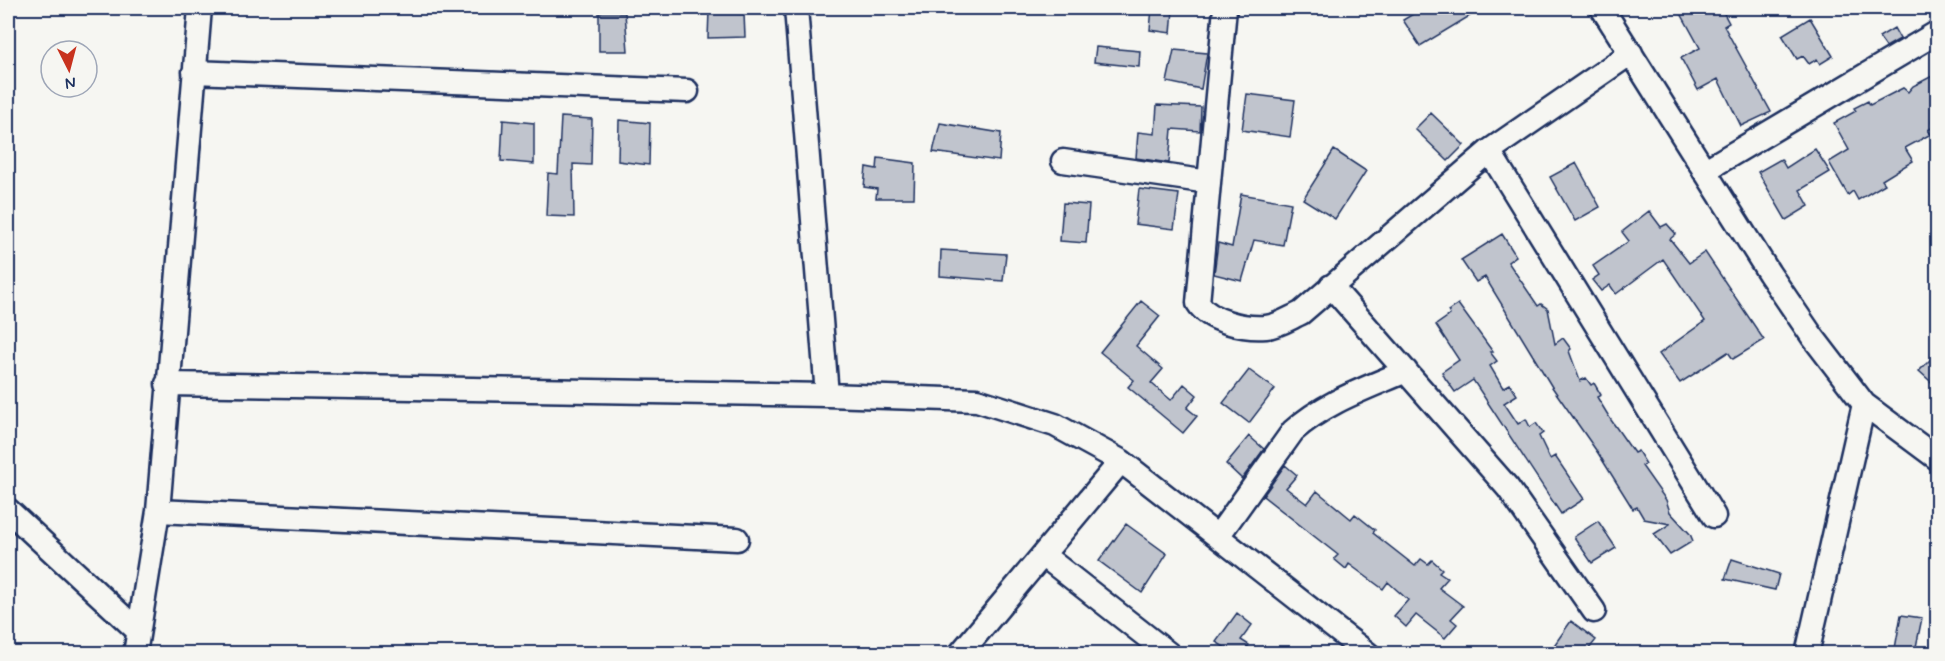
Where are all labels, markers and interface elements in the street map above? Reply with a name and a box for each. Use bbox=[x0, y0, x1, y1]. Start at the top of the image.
north arrow bbox=[39, 39, 99, 99]
text: N bbox=[64, 71, 77, 93]

